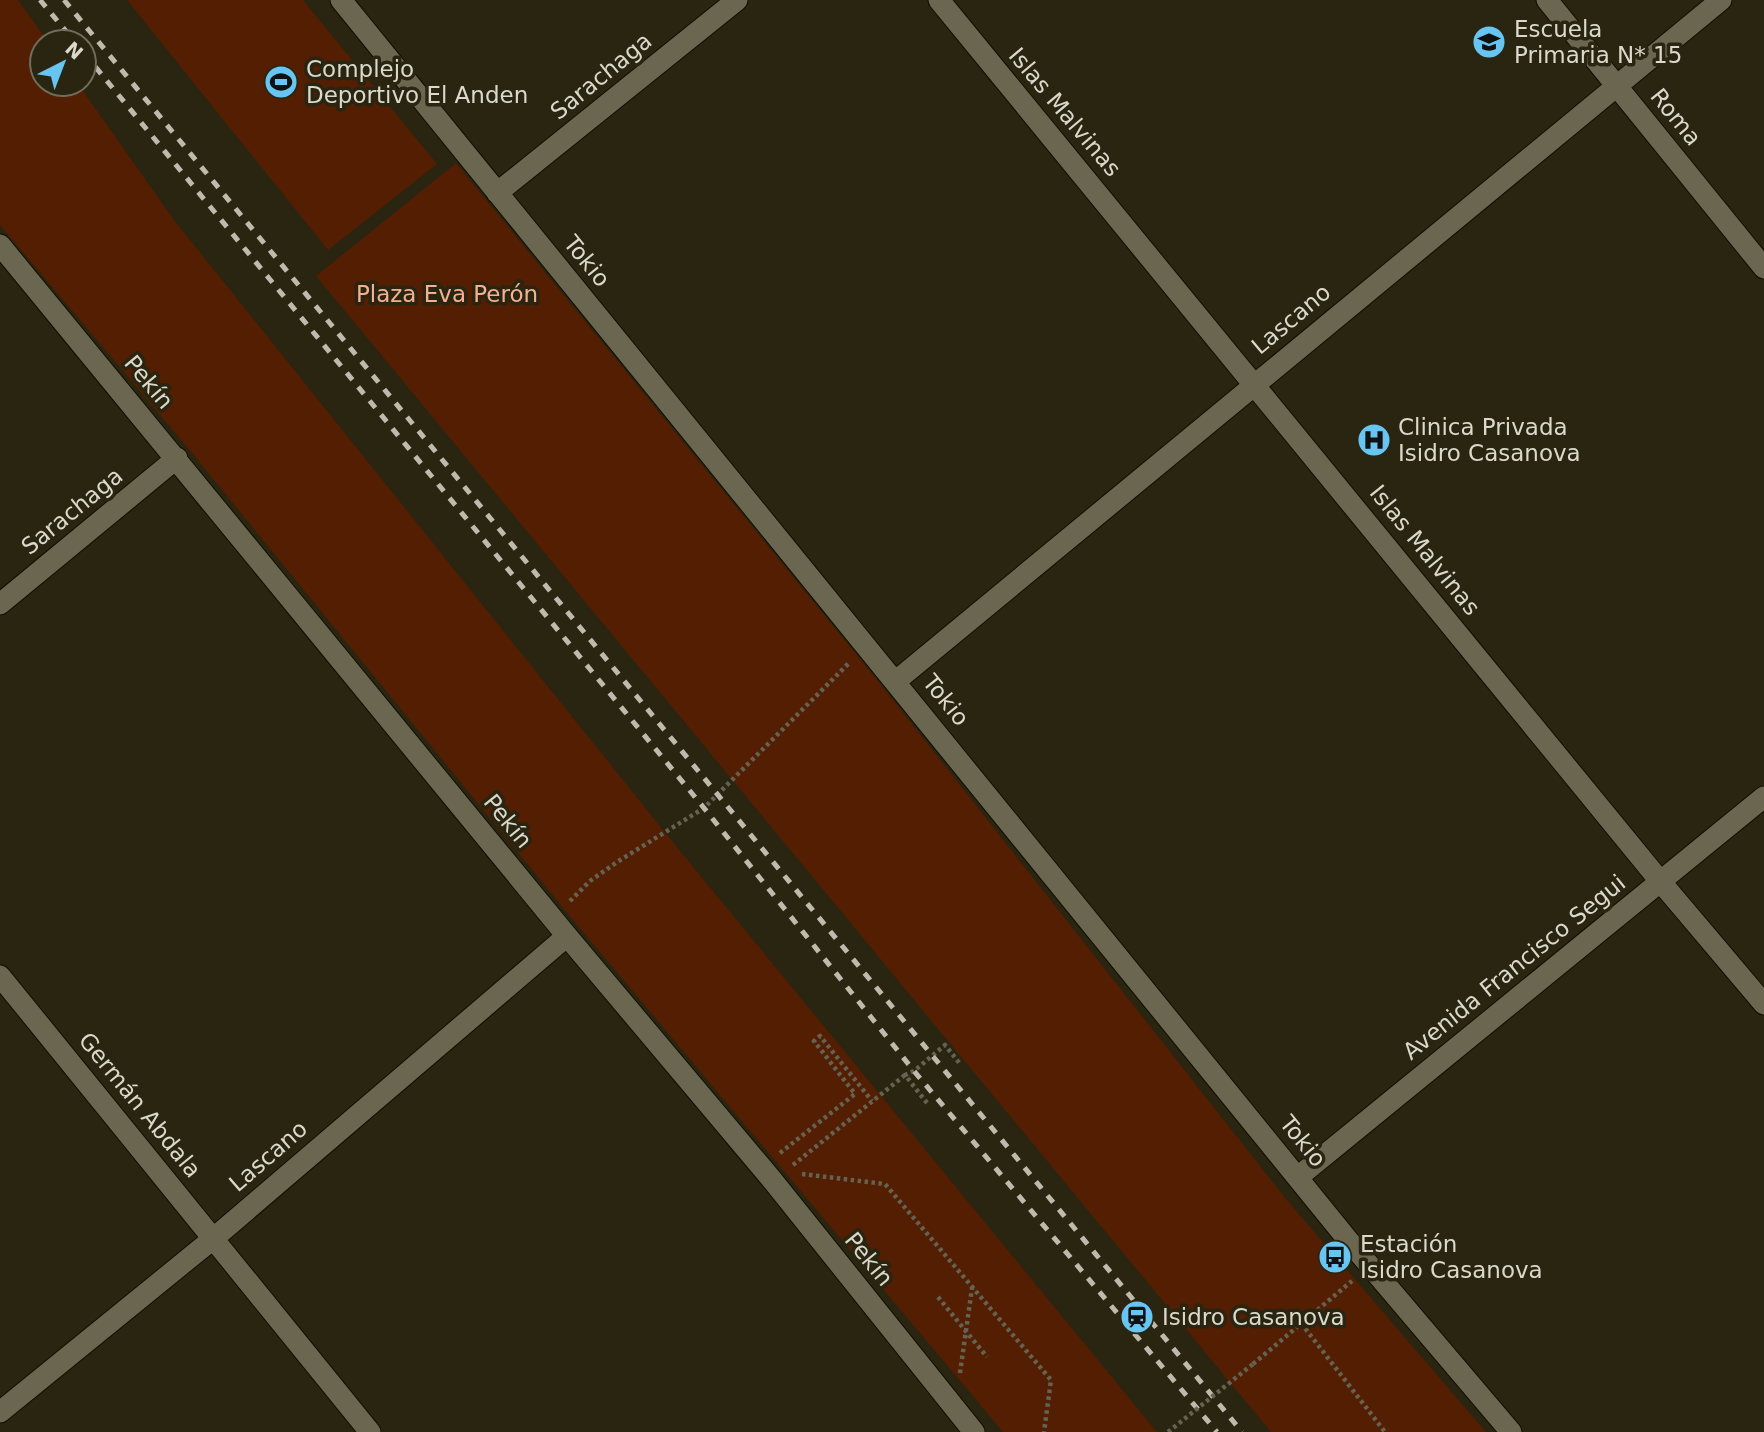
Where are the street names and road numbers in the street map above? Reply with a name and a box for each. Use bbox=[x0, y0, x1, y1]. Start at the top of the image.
street label: Sarachaga bbox=[545, 27, 657, 125]
street label: Islas Malvinas bbox=[1004, 43, 1126, 181]
street label: Roma bbox=[1645, 83, 1707, 151]
street label: Tokio bbox=[558, 230, 615, 292]
street label: Lascano bbox=[1247, 279, 1335, 359]
street label: Pekín bbox=[119, 350, 179, 414]
street label: Sarachaga bbox=[16, 462, 128, 560]
street label: Islas Malvinas bbox=[1365, 480, 1485, 620]
street label: Tokio bbox=[917, 669, 974, 731]
street label: Pekín bbox=[479, 789, 537, 853]
street label: Avenida Francisco Segui bbox=[1398, 869, 1630, 1065]
street label: Germán Abdala bbox=[74, 1027, 206, 1183]
street label: Tokio bbox=[1274, 1110, 1331, 1172]
street label: Lascano bbox=[224, 1115, 312, 1197]
street label: Pekín bbox=[840, 1227, 898, 1291]

